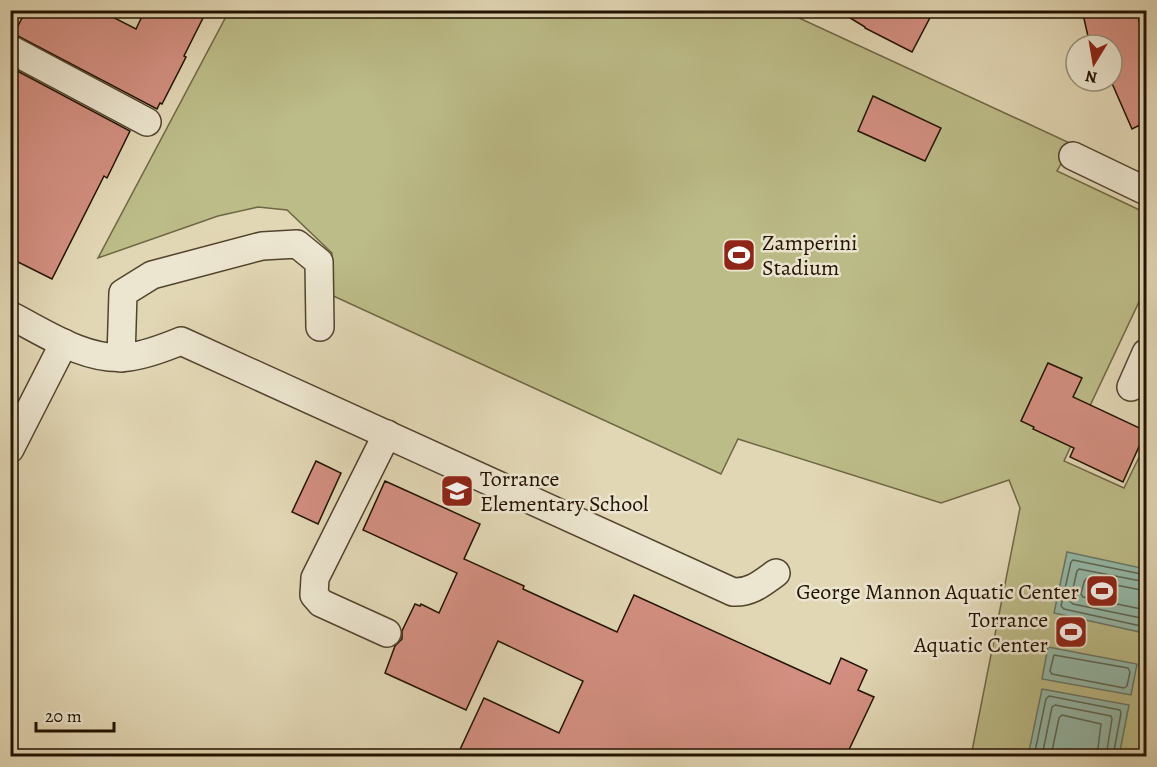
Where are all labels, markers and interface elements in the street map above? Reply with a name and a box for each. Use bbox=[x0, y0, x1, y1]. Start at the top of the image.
north arrow bbox=[1064, 33, 1124, 93]
text: N bbox=[1083, 65, 1099, 89]
place label: Zamperini Stadium bbox=[762, 228, 857, 283]
sports icon: Zamperini Stadium bbox=[721, 237, 757, 273]
place label: Torrance Elementary School bbox=[480, 464, 648, 519]
school or university icon: Torrance Elementary School bbox=[439, 473, 475, 509]
sports icon: George Mannon Aquatic Center bbox=[1084, 573, 1120, 609]
place label: George Mannon Aquatic Center bbox=[796, 577, 1079, 607]
place label: Torrance Aquatic Center bbox=[913, 605, 1048, 660]
sports icon: Torrance Aquatic Center bbox=[1053, 614, 1089, 650]
scale bar bbox=[36, 695, 114, 733]
text: 20 m bbox=[45, 704, 82, 728]

